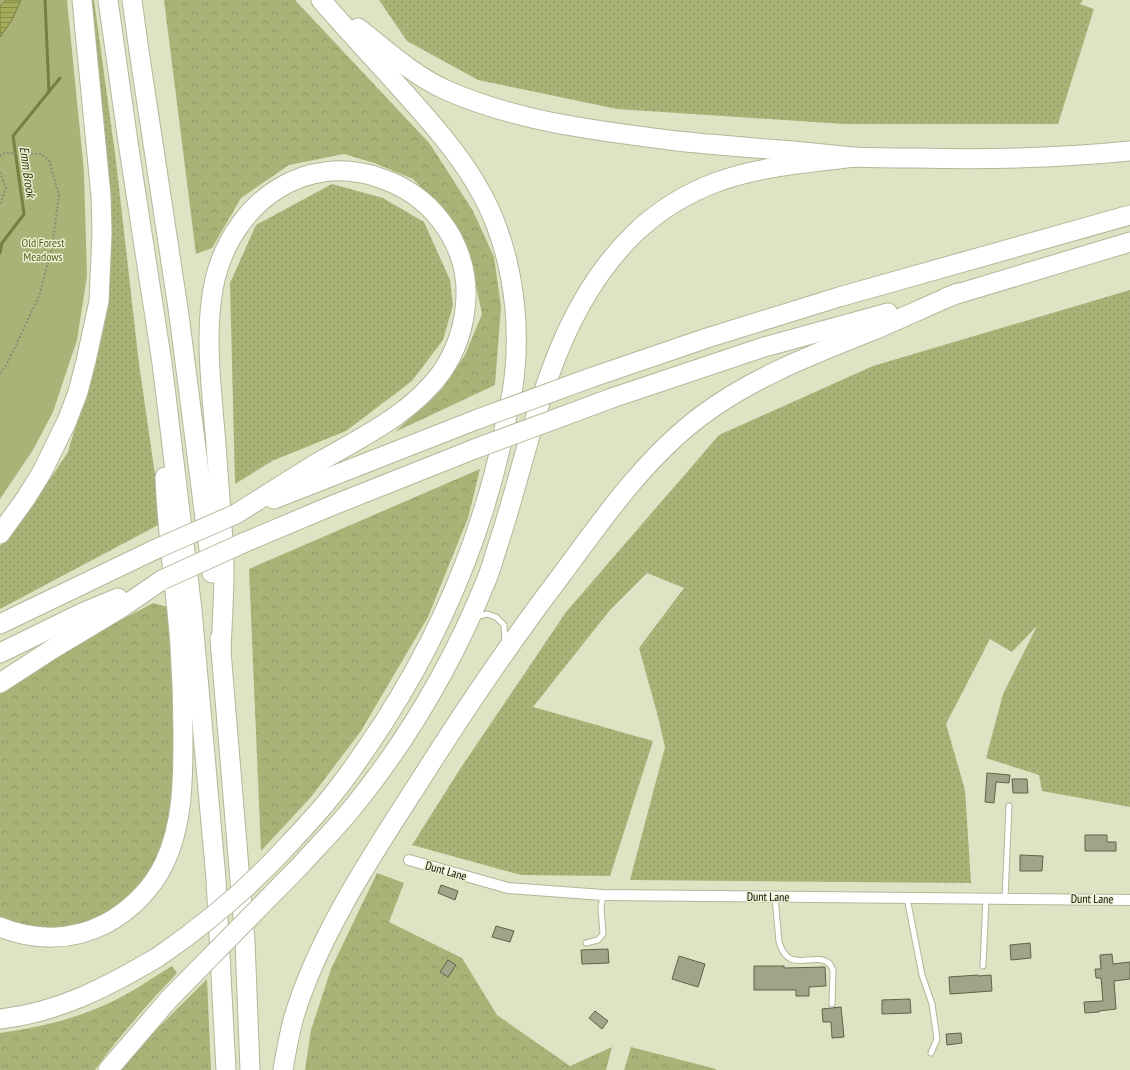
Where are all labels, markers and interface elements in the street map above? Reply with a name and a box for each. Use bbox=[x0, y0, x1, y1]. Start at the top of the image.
water label: Emm Brook bbox=[16, 146, 40, 201]
park label: Old Forest Meadows bbox=[22, 235, 65, 264]
street label: Dunt Lane bbox=[424, 857, 469, 884]
street label: Dunt Lane bbox=[747, 889, 789, 904]
street label: Dunt Lane bbox=[1071, 891, 1113, 906]

